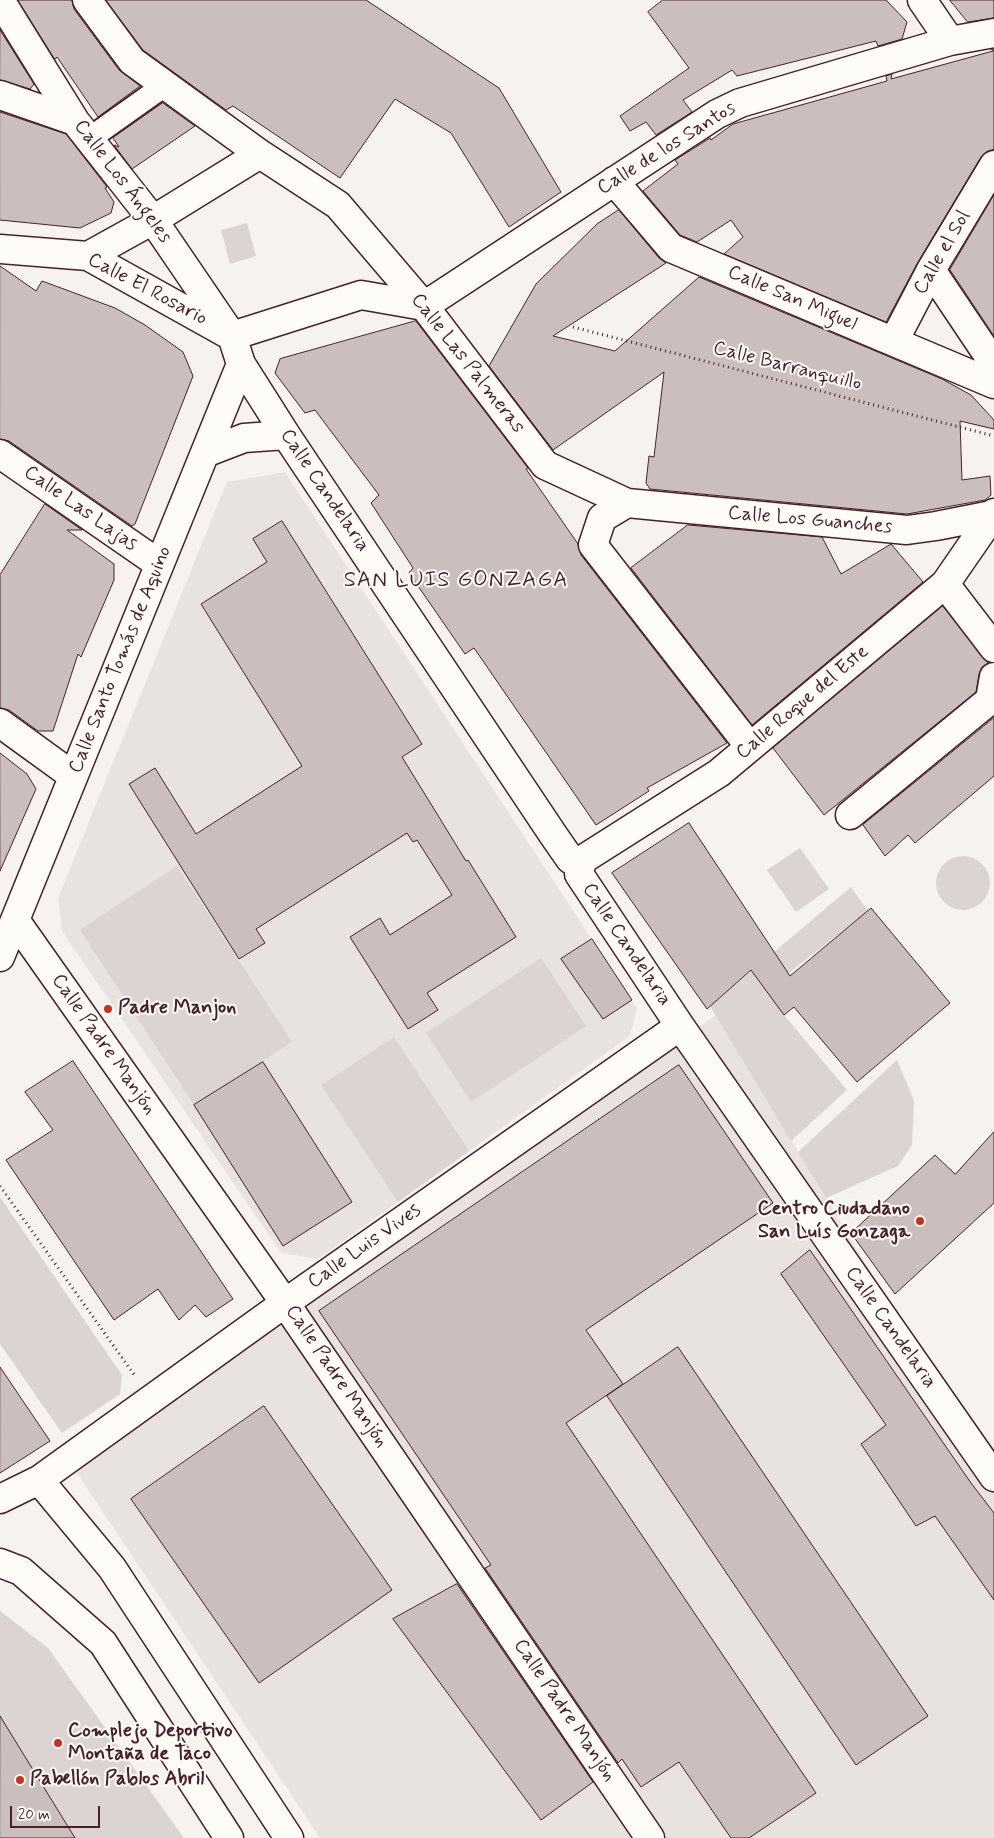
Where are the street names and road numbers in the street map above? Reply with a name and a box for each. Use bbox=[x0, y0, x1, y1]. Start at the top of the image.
street label: Calle de los Santos bbox=[593, 97, 741, 201]
street label: Calle Los Ángeles bbox=[68, 116, 176, 248]
street label: Calle el Sol bbox=[909, 207, 977, 299]
street label: Calle El Rosario bbox=[83, 248, 211, 332]
street label: Calle San Miguel bbox=[724, 261, 860, 337]
street label: Calle Las Palmeras bbox=[405, 289, 529, 439]
street label: Calle Barranquillo bbox=[710, 337, 864, 397]
street label: Calle Candelaria bbox=[274, 425, 374, 557]
street label: Calle Las Lajas bbox=[18, 461, 142, 557]
street label: Calle Los Guanches bbox=[727, 502, 893, 540]
street label: Calle Santo Tomás de Aquino bbox=[64, 543, 178, 777]
street label: Calle Roque del Este bbox=[732, 641, 874, 765]
street label: Calle Candelaria bbox=[576, 879, 676, 1011]
street label: Calle Padre Manjón bbox=[45, 970, 161, 1120]
street label: Calle Luis Vives bbox=[304, 1199, 426, 1295]
street label: Calle Candelaria bbox=[839, 1262, 941, 1394]
street label: Calle Padre Manjón bbox=[279, 1301, 393, 1453]
street label: Calle Padre Manjón bbox=[507, 1635, 621, 1787]

